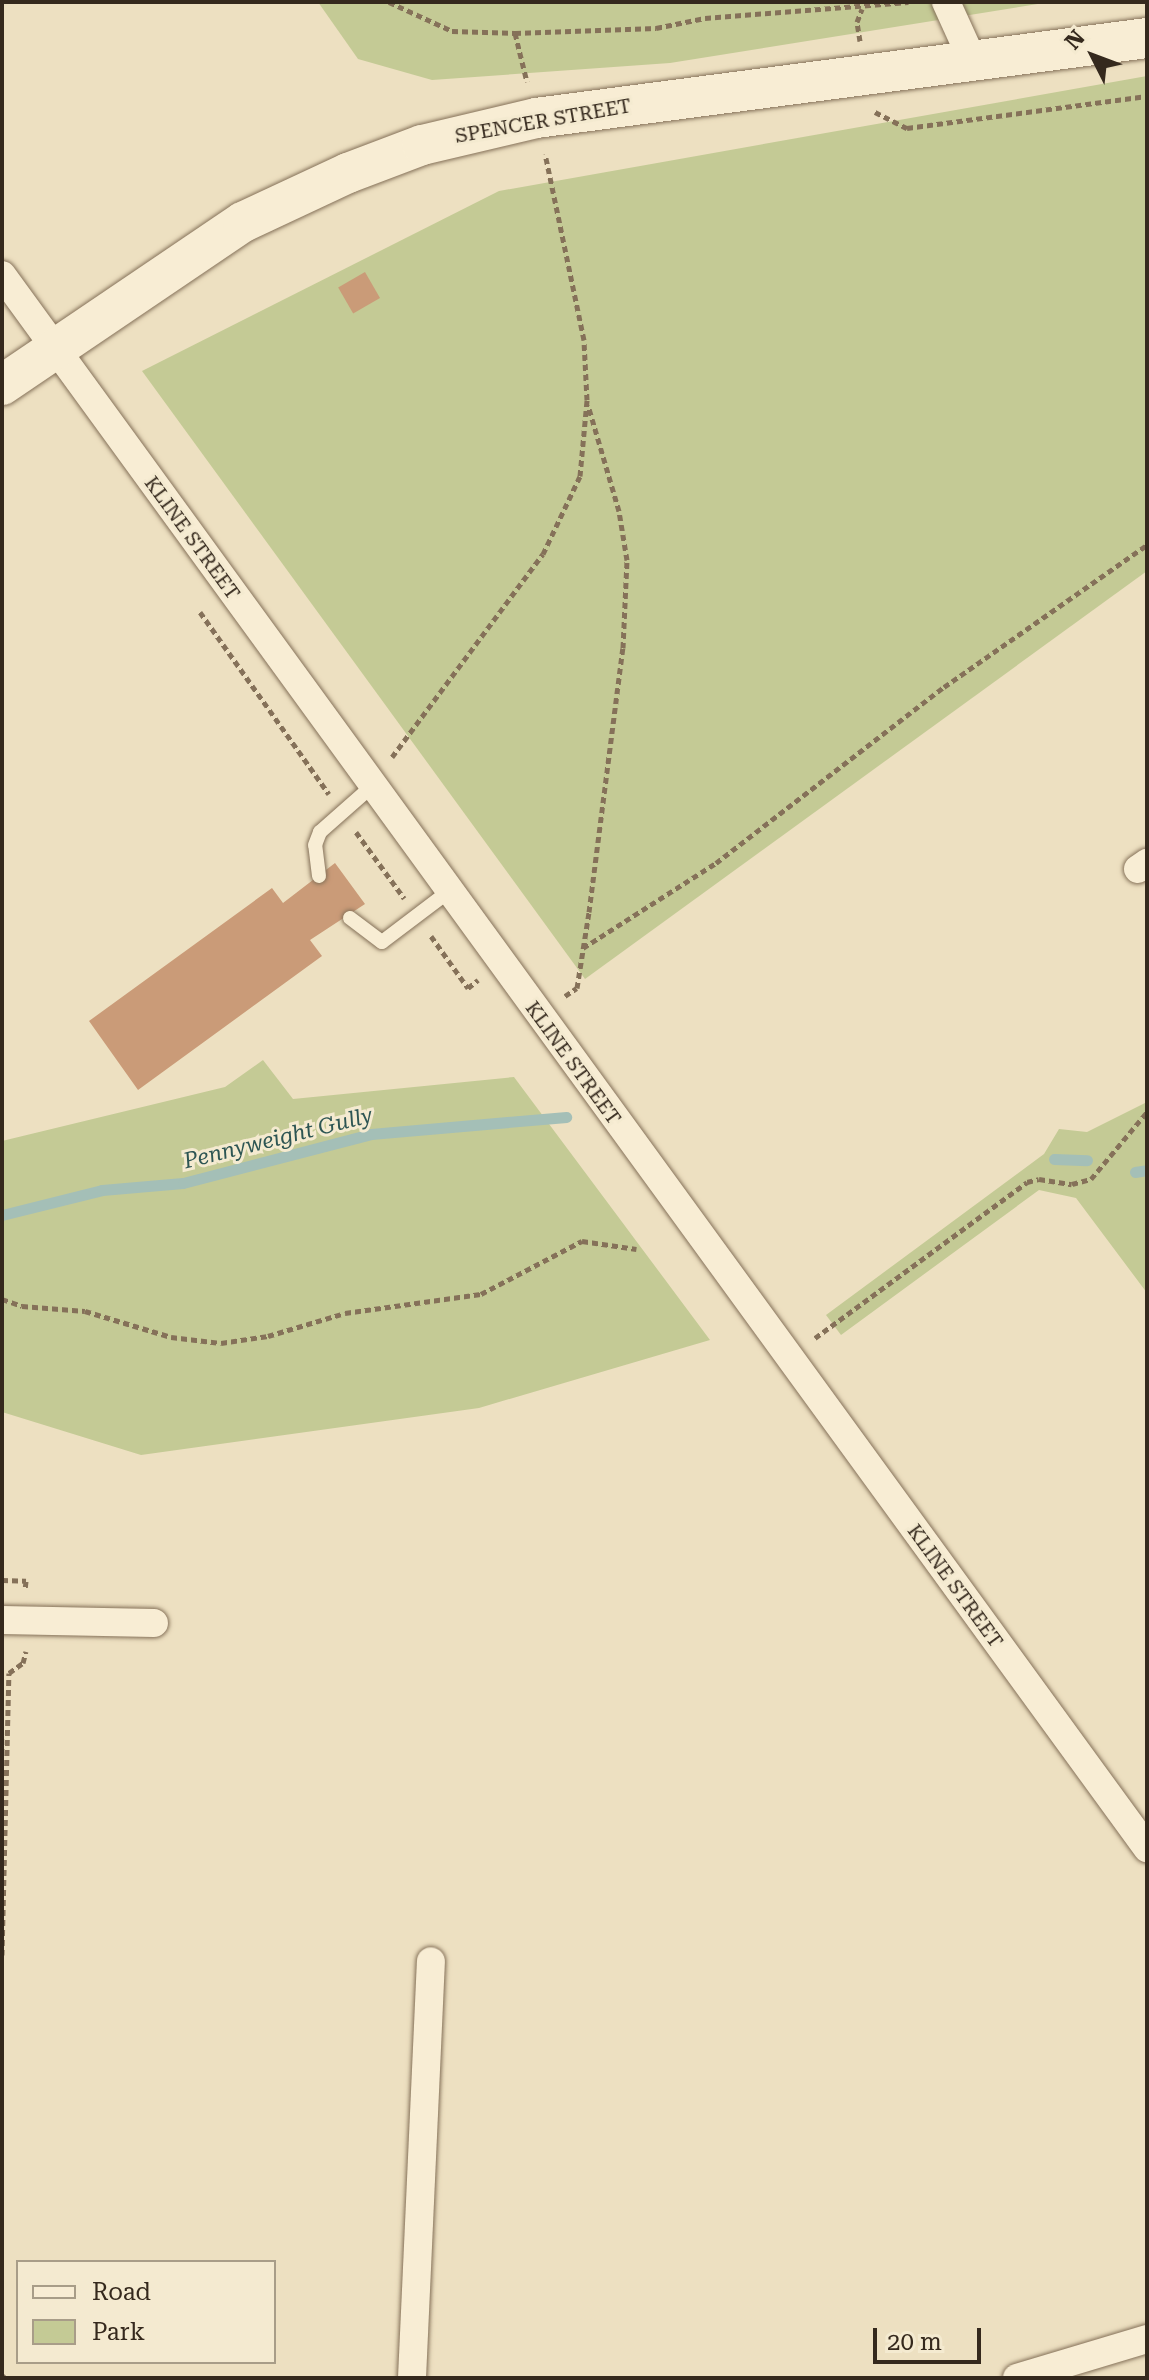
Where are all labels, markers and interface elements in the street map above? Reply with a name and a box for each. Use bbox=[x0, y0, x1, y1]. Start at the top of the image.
north arrow bbox=[1053, 16, 1133, 96]
text: N bbox=[1060, 25, 1090, 54]
street label: SPENCER STREET bbox=[453, 94, 633, 148]
street label: KLINE STREET bbox=[139, 472, 245, 604]
street label: KLINE STREET bbox=[520, 997, 626, 1129]
water label: Pennyweight Gully bbox=[181, 1102, 375, 1174]
street label: KLINE STREET bbox=[902, 1520, 1008, 1652]
legend bbox=[16, 2260, 276, 2364]
text: Road bbox=[92, 2278, 151, 2306]
scale bar bbox=[877, 2312, 985, 2362]
text: Park bbox=[92, 2318, 145, 2346]
text: 20 m bbox=[887, 2328, 942, 2356]

